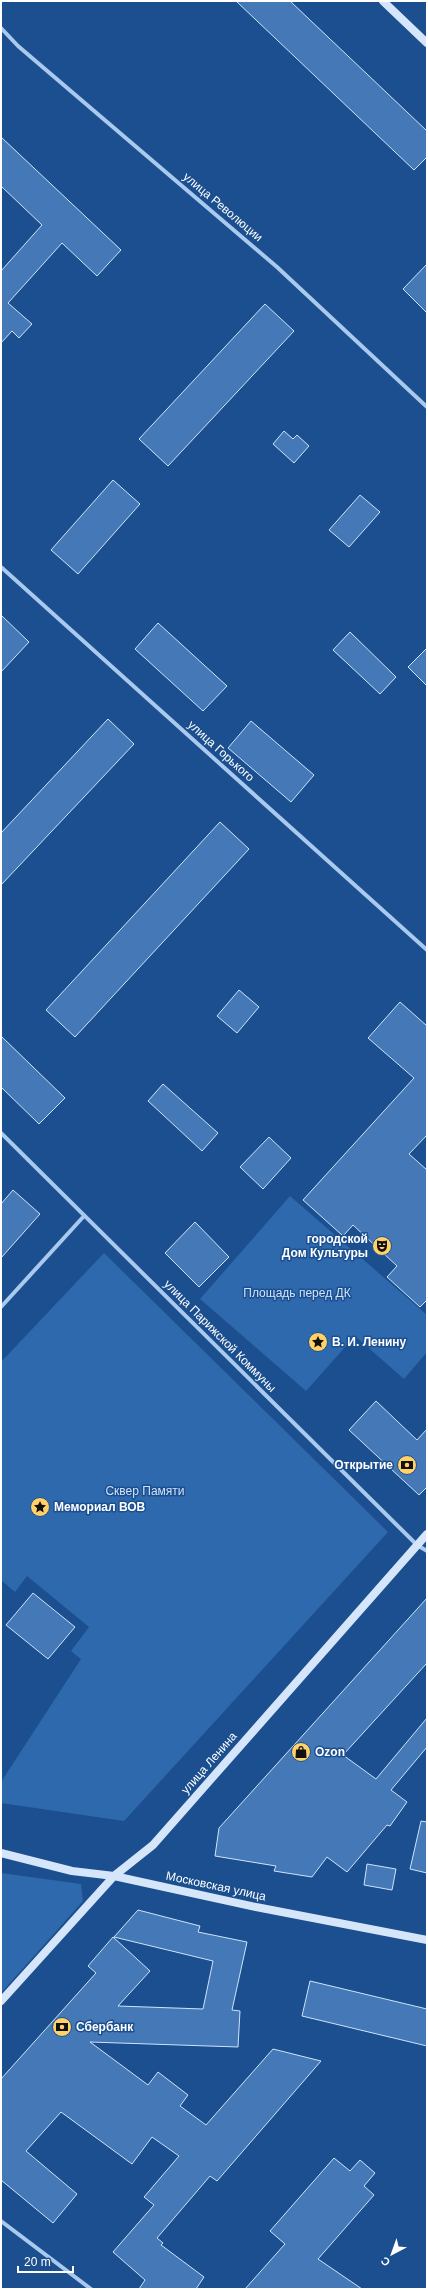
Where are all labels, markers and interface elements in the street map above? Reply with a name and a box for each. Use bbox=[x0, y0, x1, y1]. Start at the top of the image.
street label: улица Революции bbox=[180, 170, 266, 244]
street label: улица Горького bbox=[185, 718, 257, 785]
place label: городской Дом Культуры bbox=[282, 1232, 368, 1260]
theatre icon: городской Дом Культуры bbox=[371, 1235, 393, 1257]
street label: улица Парижской Коммуны bbox=[161, 1277, 279, 1395]
park label: Площадь перед ДК bbox=[243, 1286, 351, 1300]
place icon: В. И. Ленину bbox=[307, 1331, 329, 1353]
place label: В. И. Ленину bbox=[332, 1335, 407, 1349]
bank icon: Открытие bbox=[396, 1454, 418, 1476]
place label: Открытие bbox=[334, 1458, 393, 1472]
park label: Сквер Памяти bbox=[105, 1484, 185, 1498]
place icon: Мемориал ВОВ bbox=[29, 1496, 51, 1518]
place label: Мемориал ВОВ bbox=[54, 1500, 146, 1514]
street label: улица Ленина bbox=[178, 1729, 240, 1797]
shop icon: Ozon bbox=[290, 1741, 312, 1763]
place label: Ozon bbox=[315, 1745, 345, 1759]
street label: Московская улица bbox=[165, 1869, 268, 1904]
bank icon: Сбербанк bbox=[51, 2016, 73, 2038]
place label: Сбербанк bbox=[76, 2020, 134, 2034]
north arrow bbox=[372, 2234, 412, 2274]
scale bar bbox=[18, 2248, 73, 2274]
text: С bbox=[378, 2254, 392, 2269]
text: 20 m bbox=[24, 2255, 51, 2269]

